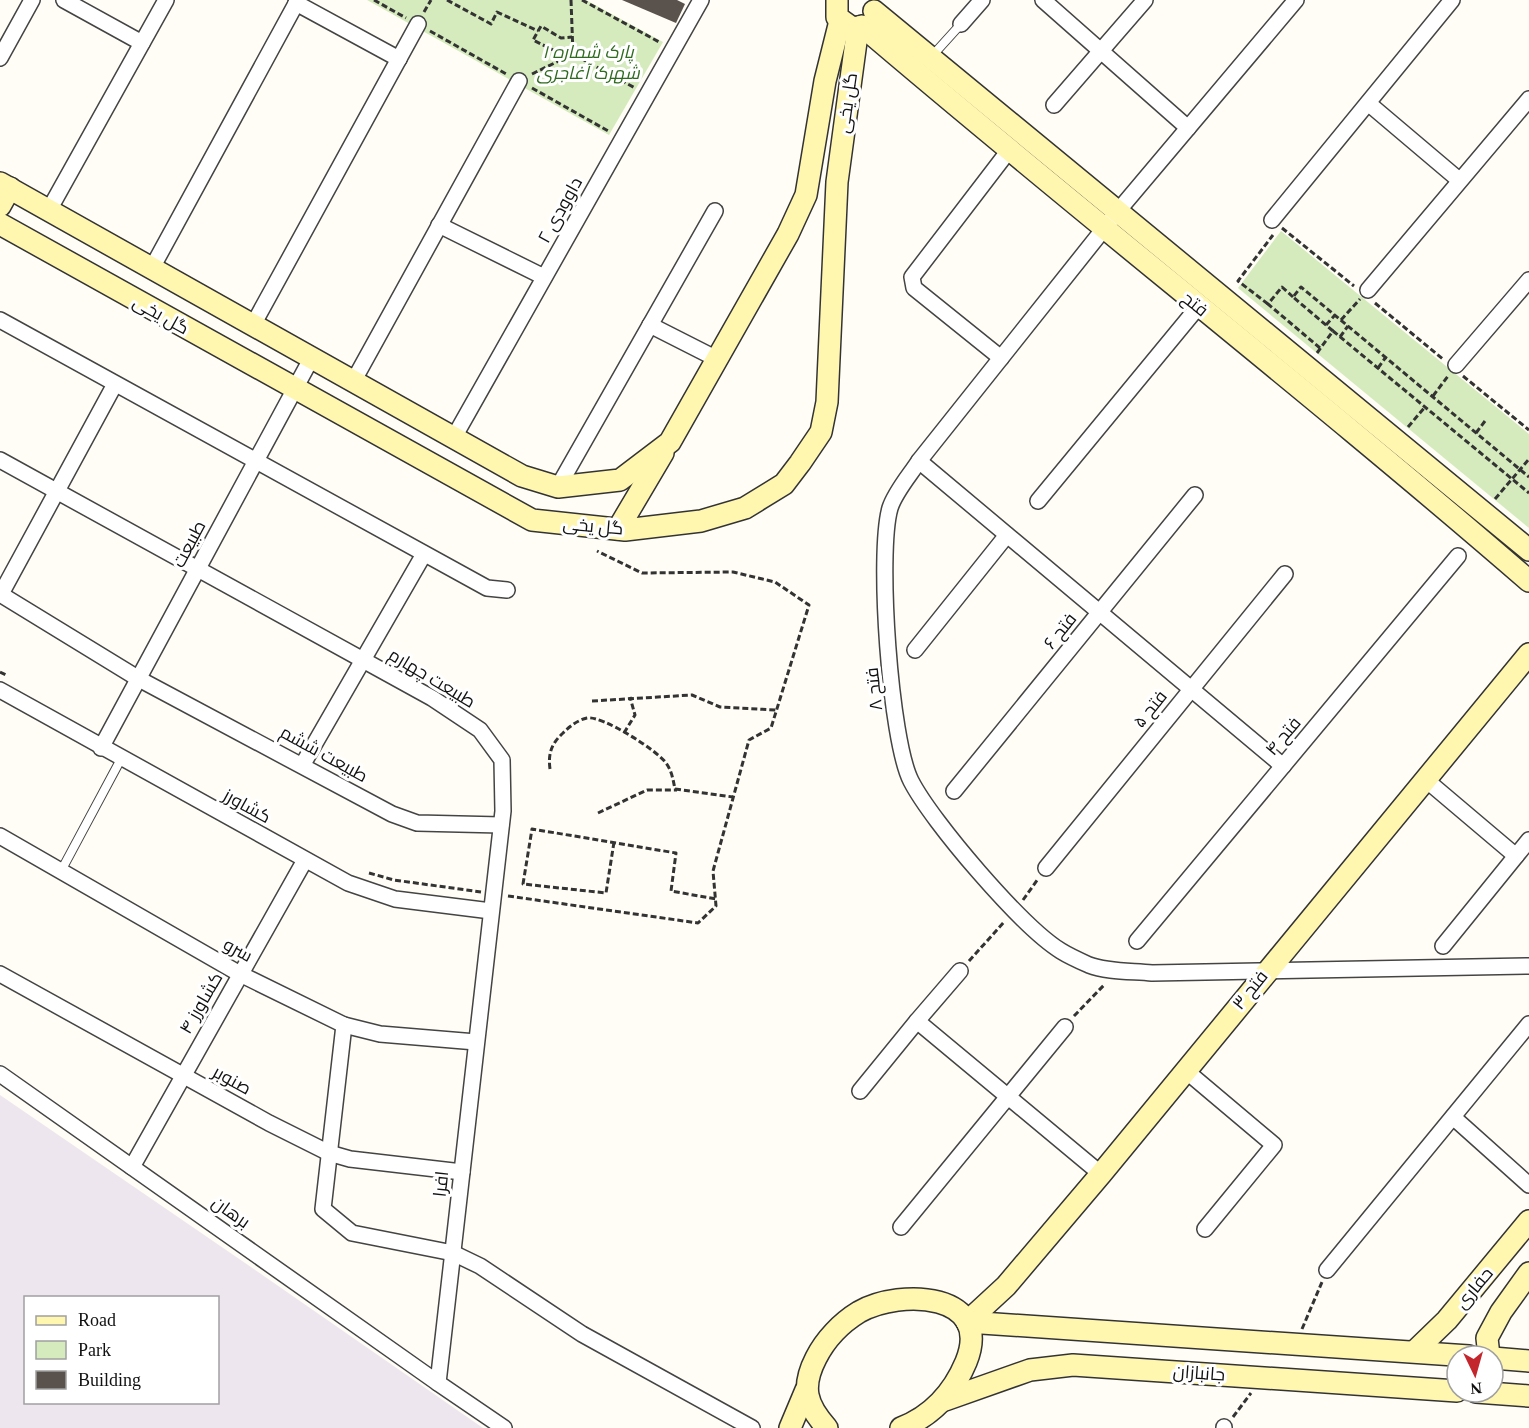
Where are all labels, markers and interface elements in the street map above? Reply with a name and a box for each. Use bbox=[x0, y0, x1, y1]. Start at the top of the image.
park label: پارک شماره ۱ شهرک آغاجری bbox=[536, 42, 641, 84]
street label: گل یخی bbox=[833, 71, 862, 135]
street label: داوودی ۲ bbox=[534, 174, 587, 247]
street label: فتح bbox=[1177, 288, 1212, 322]
street label: گل یخی bbox=[129, 292, 192, 339]
street label: گل یخی bbox=[562, 513, 624, 540]
street label: طبیعت bbox=[168, 517, 210, 571]
street label: فتح ۶ bbox=[1039, 609, 1082, 654]
street label: طبیعت چهارم bbox=[384, 644, 479, 713]
street label: فتح ۸ bbox=[862, 666, 888, 712]
street label: فتح ۵ bbox=[1129, 686, 1172, 733]
street label: فتح ۴ bbox=[1261, 713, 1306, 761]
street label: طبیعت ششم bbox=[276, 722, 371, 788]
street label: کشاورز bbox=[218, 784, 274, 828]
street label: سرو bbox=[220, 934, 256, 967]
street label: فتح ۳ bbox=[1228, 967, 1273, 1015]
street label: کشاورز ۴ bbox=[175, 969, 227, 1038]
street label: صنوبر bbox=[208, 1061, 255, 1099]
street label: افرا bbox=[430, 1170, 453, 1198]
street label: برهان bbox=[208, 1192, 254, 1233]
street label: حفاری bbox=[1451, 1263, 1498, 1313]
legend bbox=[24, 1296, 219, 1404]
text: Road bbox=[78, 1310, 116, 1330]
text: Park bbox=[78, 1340, 111, 1360]
north arrow bbox=[1445, 1344, 1505, 1404]
street label: جانبازان bbox=[1172, 1361, 1226, 1386]
text: Building bbox=[78, 1370, 141, 1390]
text: N bbox=[1469, 1379, 1483, 1397]

